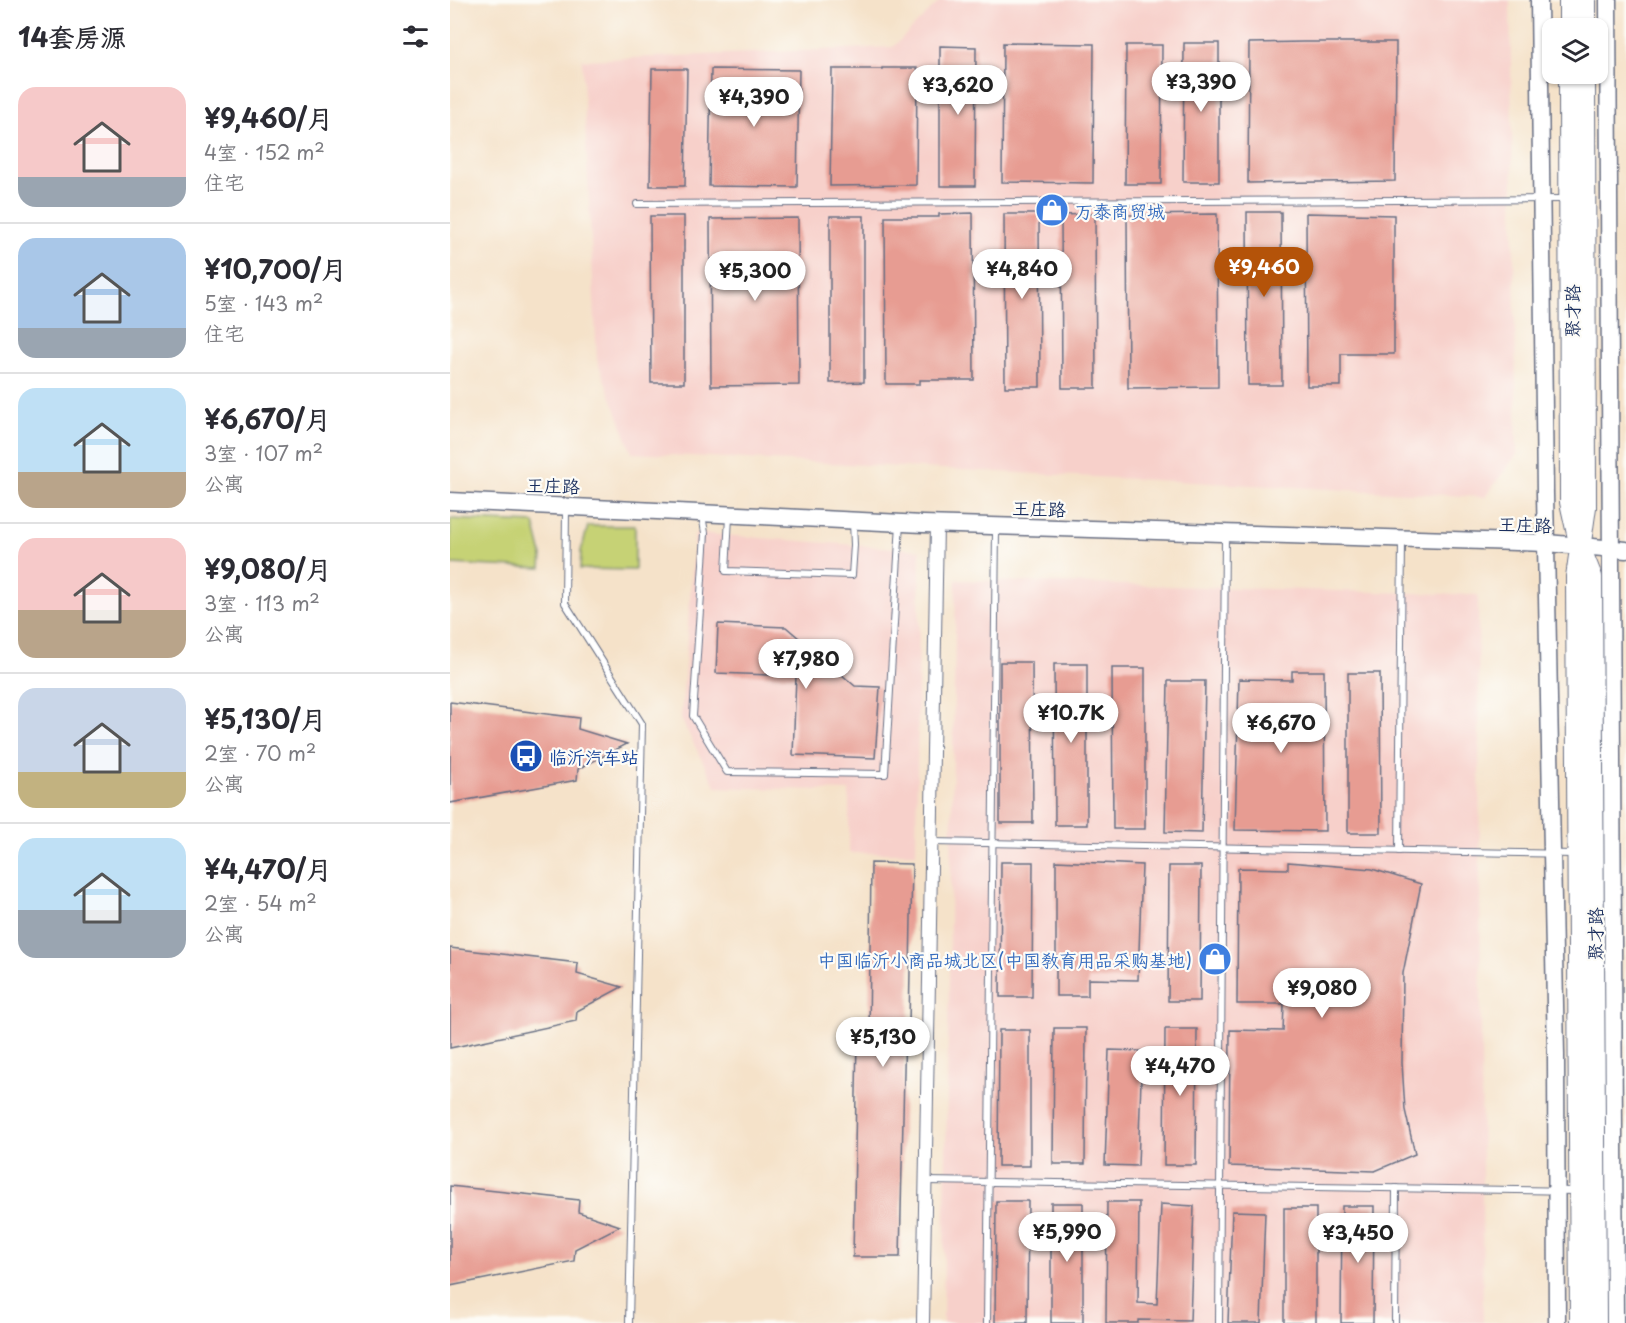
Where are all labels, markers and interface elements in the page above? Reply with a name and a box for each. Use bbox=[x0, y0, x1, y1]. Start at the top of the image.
text: 14套房源 bbox=[18, 17, 126, 56]
map controls bbox=[1542, 18, 1608, 84]
button: layers bbox=[1542, 18, 1608, 84]
icon: filters bbox=[399, 20, 432, 53]
pin: ¥3,390 bbox=[1152, 62, 1250, 113]
pin: ¥3,620 bbox=[909, 65, 1007, 116]
text: ¥3,390 bbox=[1166, 66, 1236, 96]
text: ¥3,620 bbox=[922, 69, 994, 99]
pin: ¥4,390 bbox=[705, 77, 803, 128]
text: ¥4,390 bbox=[718, 81, 790, 111]
text: ¥9,460/月 bbox=[204, 98, 333, 137]
icon: home bbox=[66, 111, 138, 183]
text: 4室 · 152 m² bbox=[204, 137, 325, 167]
text: 住宅 bbox=[204, 167, 244, 197]
shop icon: 万泰商贸城 bbox=[1034, 192, 1070, 228]
place label: 万泰商贸城 bbox=[1075, 197, 1165, 224]
pin: ¥9,460 bbox=[1215, 247, 1313, 298]
text: ¥10,700/月 bbox=[204, 249, 347, 288]
pin: ¥4,840 bbox=[973, 249, 1071, 300]
pin: ¥5,300 bbox=[706, 251, 804, 302]
text: ¥9,460 bbox=[1228, 251, 1300, 281]
text: ¥4,840 bbox=[986, 253, 1058, 283]
text: ¥5,300 bbox=[719, 255, 791, 285]
icon: home bbox=[66, 262, 138, 334]
street label: 聚才路 bbox=[1558, 284, 1585, 338]
text: 5室 · 143 m² bbox=[204, 288, 323, 318]
text: 住宅 bbox=[204, 318, 244, 348]
text: ¥6,670/月 bbox=[204, 399, 331, 438]
icon: home bbox=[66, 412, 138, 484]
text: 3室 · 107 m² bbox=[204, 438, 323, 468]
text: 公寓 bbox=[204, 468, 244, 498]
street label: 王庄路 bbox=[526, 471, 580, 499]
street label: 王庄路 bbox=[1012, 494, 1066, 522]
street label: 王庄路 bbox=[1498, 510, 1552, 538]
text: ¥9,080/月 bbox=[204, 549, 332, 588]
icon: home bbox=[66, 562, 138, 634]
text: 3室 · 113 m² bbox=[204, 588, 320, 618]
text: 公寓 bbox=[204, 618, 244, 648]
pin: ¥7,980 bbox=[757, 639, 855, 690]
text: ¥7,980 bbox=[772, 643, 840, 673]
pin: ¥10.7K bbox=[1022, 693, 1120, 744]
text: ¥10.7K bbox=[1037, 697, 1105, 727]
text: ¥5,130/月 bbox=[204, 699, 327, 738]
pin: ¥6,670 bbox=[1232, 703, 1330, 754]
text: ¥6,670 bbox=[1246, 707, 1316, 737]
icon: home bbox=[66, 712, 138, 784]
text: 2室 · 70 m² bbox=[204, 738, 316, 768]
bus stop icon: 临沂汽车站 bbox=[508, 738, 544, 774]
place label: 临沂汽车站 bbox=[549, 743, 639, 770]
text: 公寓 bbox=[204, 768, 244, 798]
text: ¥4,470/月 bbox=[204, 849, 332, 888]
icon: home bbox=[66, 862, 138, 934]
text: 2室 · 54 m² bbox=[204, 888, 317, 918]
street label: 聚才路 bbox=[1581, 907, 1608, 961]
text: 公寓 bbox=[204, 918, 244, 948]
shop icon: 中国临沂小商品城北区(中国教育用品采购基地) bbox=[1197, 941, 1233, 977]
place label: 中国临沂小商品城北区(中国教育用品采购基地) bbox=[818, 946, 1192, 973]
pin: ¥9,080 bbox=[1273, 968, 1371, 1019]
text: ¥9,080 bbox=[1287, 972, 1357, 1002]
pin: ¥5,130 bbox=[834, 1017, 932, 1068]
text: ¥5,130 bbox=[850, 1021, 916, 1051]
pin: ¥4,470 bbox=[1131, 1046, 1229, 1097]
text: ¥4,470 bbox=[1145, 1050, 1215, 1080]
pin: ¥5,990 bbox=[1018, 1212, 1116, 1263]
pin: ¥3,450 bbox=[1309, 1213, 1407, 1264]
text: ¥5,990 bbox=[1033, 1216, 1101, 1246]
text: ¥3,450 bbox=[1322, 1217, 1394, 1247]

